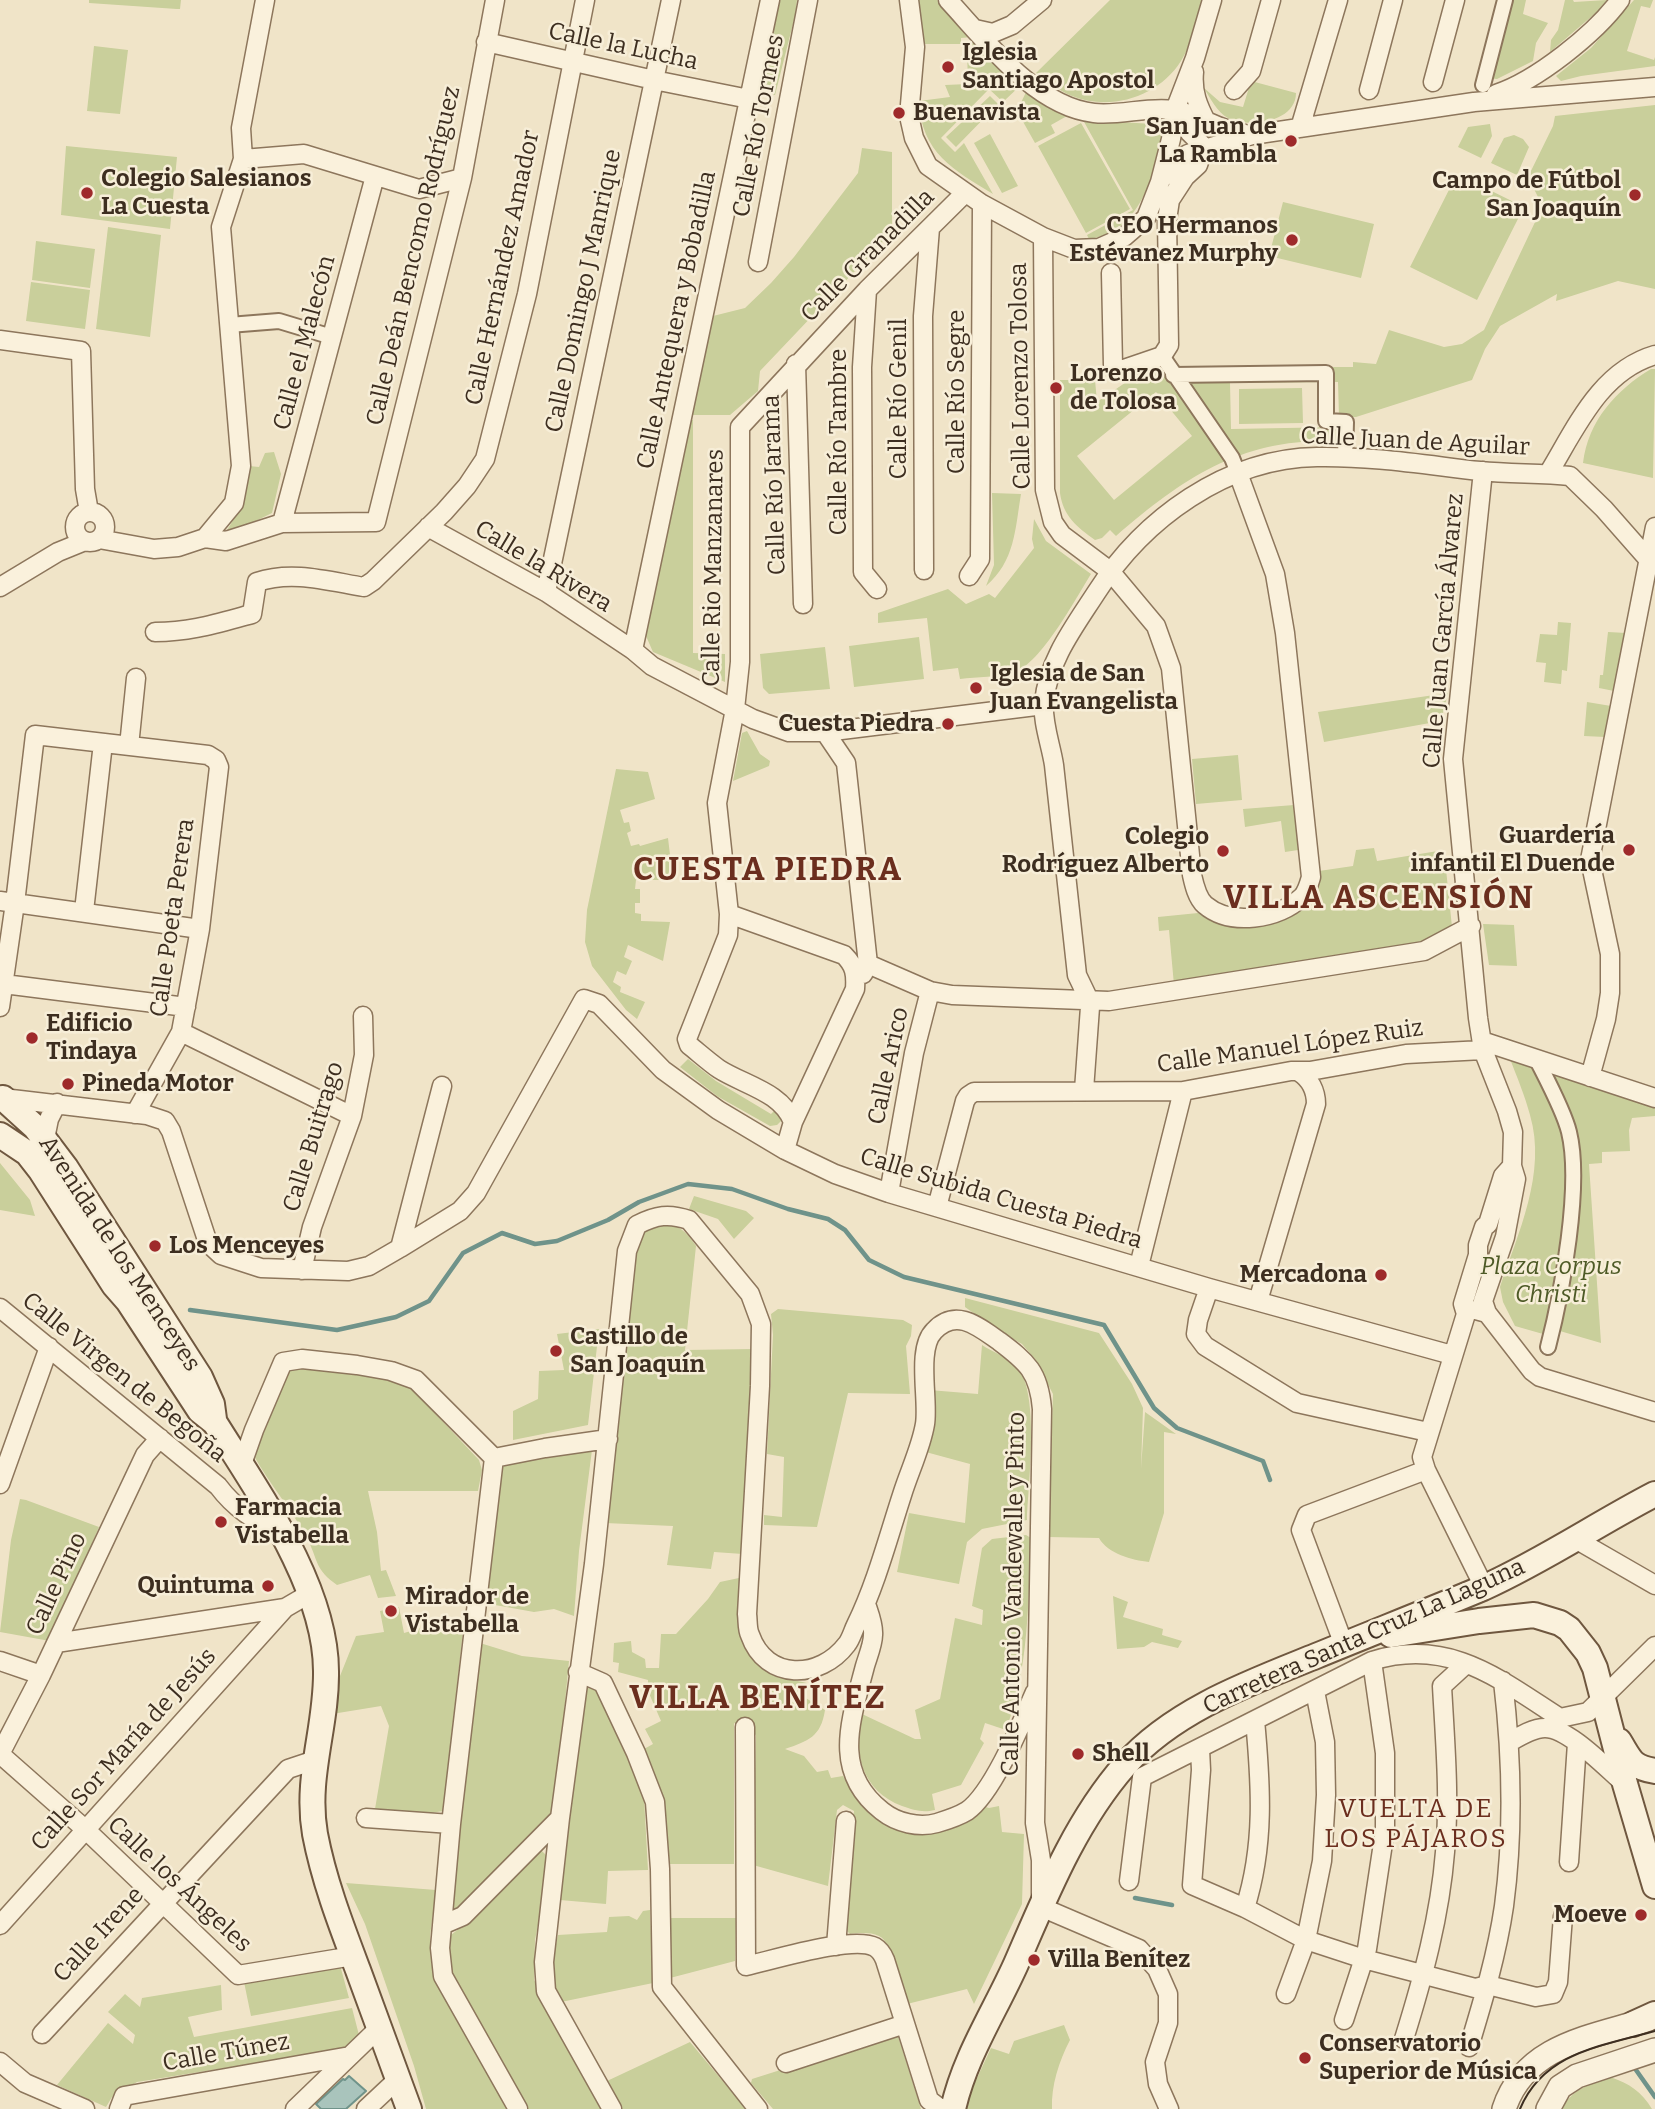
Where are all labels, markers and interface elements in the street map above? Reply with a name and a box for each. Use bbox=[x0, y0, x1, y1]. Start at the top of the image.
street label: Calle la Lucha bbox=[546, 17, 700, 77]
street label: Calle Río Tormes bbox=[727, 32, 791, 220]
place label: Iglesia Santiago Apostol bbox=[962, 39, 1154, 95]
marker: Iglesia Santiago Apostol bbox=[940, 59, 956, 75]
street label: Calle Deán Bencomo Rodríguez bbox=[361, 83, 467, 429]
place label: Buenavista bbox=[913, 99, 1040, 127]
marker: Buenavista bbox=[891, 105, 907, 121]
place label: San Juan de La Rambla bbox=[1146, 113, 1277, 169]
street label: Calle Hernández Amador bbox=[460, 128, 546, 408]
marker: San Juan de La Rambla bbox=[1283, 133, 1299, 149]
street label: Calle Domingo J Manrique bbox=[540, 147, 628, 435]
place label: Colegio Salesianos La Cuesta bbox=[101, 165, 312, 221]
place label: Campo de Fútbol San Joaquín bbox=[1432, 167, 1621, 223]
street label: Calle Antequera y Bobadilla bbox=[631, 168, 723, 472]
street label: Calle Granadilla bbox=[795, 183, 941, 329]
marker: Colegio Salesianos La Cuesta bbox=[79, 185, 95, 201]
marker: Campo de Fútbol San Joaquín bbox=[1627, 187, 1643, 203]
place label: CEO Hermanos Estévanez Murphy bbox=[1069, 212, 1278, 268]
marker: CEO Hermanos Estévanez Murphy bbox=[1284, 232, 1300, 248]
street label: Calle el Malecón bbox=[268, 252, 342, 434]
street label: Calle Lorenzo Tolosa bbox=[1005, 262, 1037, 490]
street label: Calle Río Segre bbox=[943, 310, 971, 474]
street label: Calle Río Genil bbox=[885, 318, 913, 480]
street label: Calle Río Tambre bbox=[825, 349, 853, 535]
place label: Lorenzo de Tolosa bbox=[1070, 360, 1176, 416]
marker: Lorenzo de Tolosa bbox=[1048, 380, 1064, 396]
street label: Calle Río Jarama bbox=[757, 394, 793, 576]
street label: Calle Juan de Aguilar bbox=[1300, 422, 1530, 462]
street label: Calle Rio Manzanares bbox=[698, 449, 730, 687]
street label: Calle Juan García Álvarez bbox=[1418, 492, 1470, 770]
street label: Calle la Rivera bbox=[469, 515, 617, 619]
place label: Iglesia de San Juan Evangelista bbox=[990, 660, 1178, 716]
marker: Iglesia de San Juan Evangelista bbox=[968, 680, 984, 696]
place label: Cuesta Piedra bbox=[778, 710, 934, 738]
marker: Cuesta Piedra bbox=[940, 716, 956, 732]
street label: Calle Poeta Perera bbox=[145, 817, 201, 1019]
place label: Guardería infantil El Duende bbox=[1411, 822, 1615, 878]
place label: Colegio Rodríguez Alberto bbox=[1002, 823, 1209, 879]
marker: Guardería infantil El Duende bbox=[1621, 842, 1637, 858]
marker: Colegio Rodríguez Alberto bbox=[1215, 843, 1231, 859]
district label: CUESTA PIEDRA bbox=[635, 852, 901, 890]
district label: VILLA ASCENSIÓN bbox=[1225, 880, 1533, 918]
street label: Calle Arico bbox=[862, 1005, 916, 1127]
place label: Edificio Tindaya bbox=[46, 1010, 137, 1066]
street label: Calle Manuel López Ruiz bbox=[1155, 1014, 1425, 1080]
marker: Edificio Tindaya bbox=[24, 1030, 40, 1046]
street label: Calle Buitrago bbox=[277, 1058, 351, 1216]
place label: Pineda Motor bbox=[82, 1070, 234, 1098]
marker: Pineda Motor bbox=[60, 1076, 76, 1092]
street label: Avenida de los Menceyes bbox=[32, 1131, 206, 1377]
street label: Calle Subida Cuesta Piedra bbox=[856, 1142, 1146, 1256]
place label: Los Menceyes bbox=[169, 1232, 324, 1260]
marker: Los Menceyes bbox=[147, 1238, 163, 1254]
park label: Plaza Corpus Christi bbox=[1480, 1253, 1622, 1309]
place label: Mercadona bbox=[1239, 1261, 1367, 1289]
marker: Mercadona bbox=[1373, 1267, 1389, 1283]
street label: Calle Virgen de Begoña bbox=[16, 1287, 232, 1469]
place label: Castillo de San Joaquín bbox=[570, 1323, 705, 1379]
marker: Castillo de San Joaquín bbox=[548, 1343, 564, 1359]
street label: Calle Antonio Vandewalle y Pinto bbox=[996, 1412, 1032, 1776]
place label: Farmacia Vistabella bbox=[235, 1494, 349, 1550]
marker: Farmacia Vistabella bbox=[213, 1514, 229, 1530]
street label: Calle Pino bbox=[21, 1528, 93, 1640]
street label: Carretera Santa Cruz La Laguna bbox=[1199, 1553, 1529, 1721]
place label: Quintuma bbox=[137, 1572, 254, 1600]
marker: Quintuma bbox=[260, 1578, 276, 1594]
place label: Mirador de Vistabella bbox=[405, 1583, 529, 1639]
marker: Mirador de Vistabella bbox=[383, 1603, 399, 1619]
street label: Calle Sor María de Jesús bbox=[25, 1643, 223, 1857]
district label: VILLA BENÍTEZ bbox=[631, 1680, 885, 1718]
place label: Shell bbox=[1092, 1740, 1150, 1768]
marker: Shell bbox=[1070, 1746, 1086, 1762]
district label: VUELTA DE LOS PÁJAROS bbox=[1326, 1794, 1506, 1856]
street label: Calle los Ángeles bbox=[101, 1811, 257, 1959]
street label: Calle Irene bbox=[48, 1881, 150, 1989]
place label: Moeve bbox=[1554, 1901, 1627, 1929]
marker: Moeve bbox=[1633, 1907, 1649, 1923]
place label: Villa Benítez bbox=[1048, 1946, 1190, 1974]
marker: Villa Benítez bbox=[1026, 1952, 1042, 1968]
street label: Calle Túnez bbox=[160, 2028, 292, 2078]
place label: Conservatorio Superior de Música bbox=[1319, 2030, 1537, 2086]
marker: Conservatorio Superior de Música bbox=[1297, 2050, 1313, 2066]

